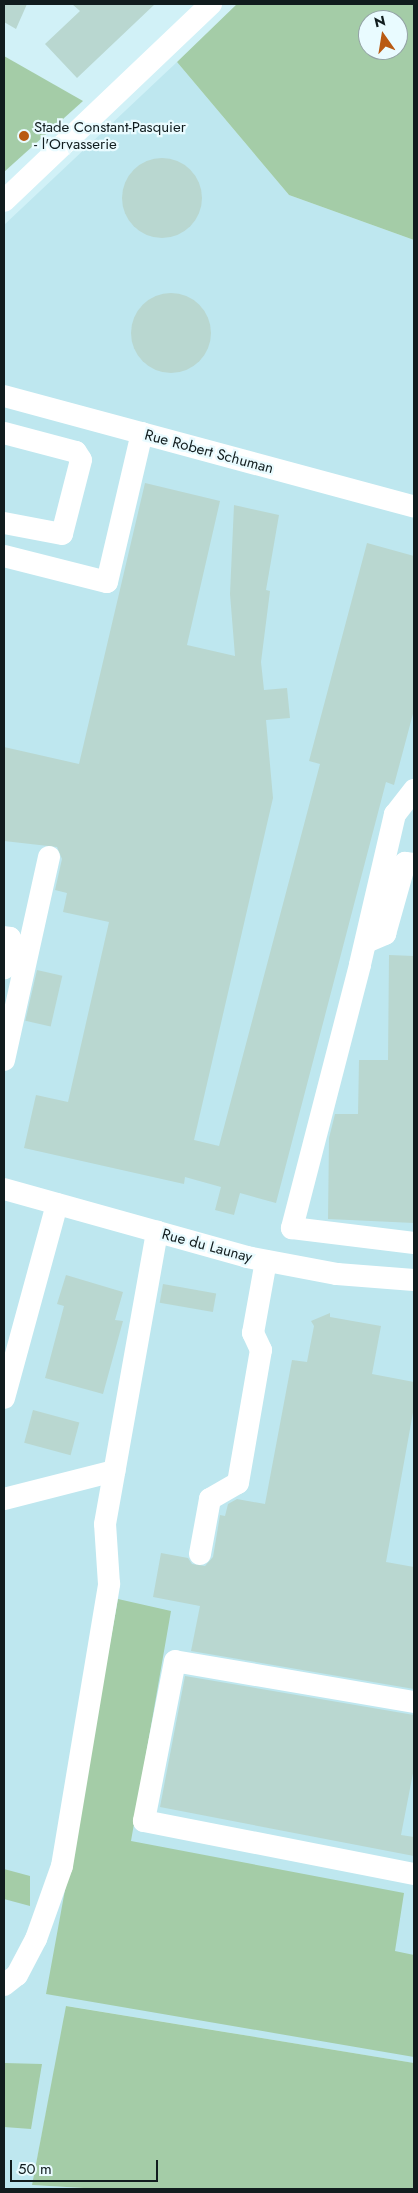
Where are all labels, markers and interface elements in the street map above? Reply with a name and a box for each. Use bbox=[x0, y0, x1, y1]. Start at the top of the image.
north arrow bbox=[358, 10, 408, 60]
text: N bbox=[372, 10, 388, 32]
place label: Stade Constant-Pasquier - l'Orvasserie bbox=[34, 118, 186, 153]
marker: Stade Constant-Pasquier - l'Orvasserie bbox=[18, 130, 30, 142]
street label: Rue Robert Schuman bbox=[143, 426, 275, 478]
street label: Rue du Launay bbox=[160, 1225, 254, 1267]
scale bar bbox=[12, 2150, 160, 2182]
text: 50 m bbox=[18, 2158, 52, 2180]

